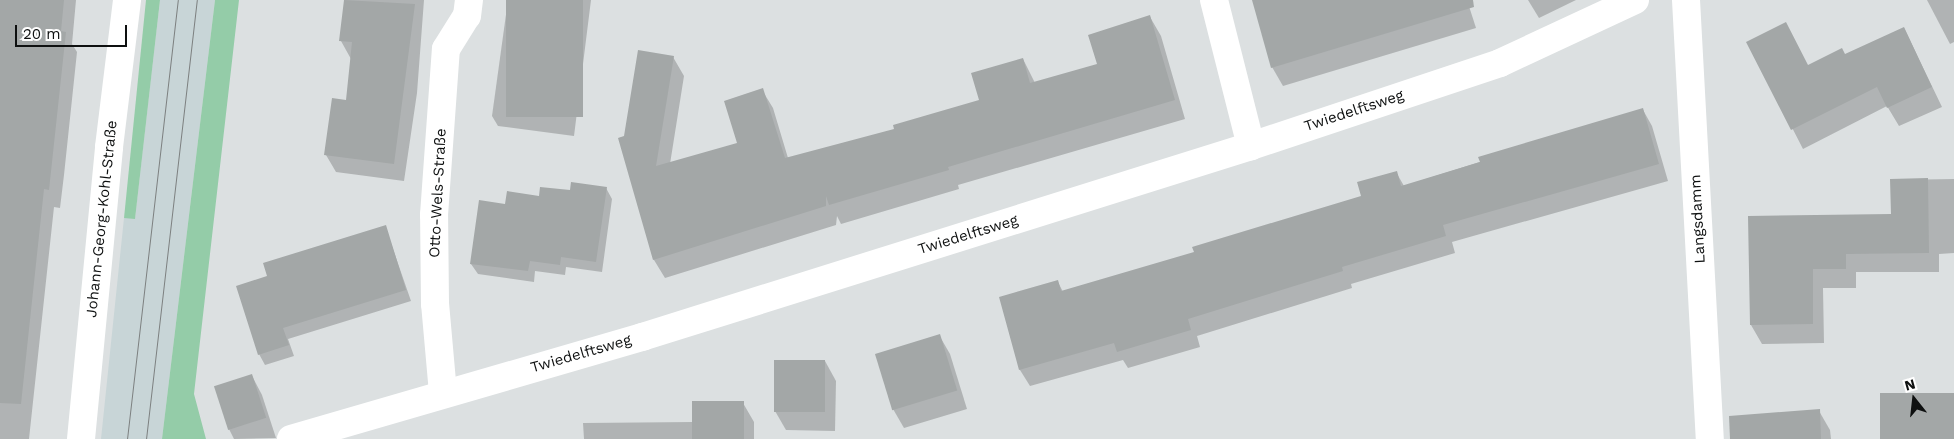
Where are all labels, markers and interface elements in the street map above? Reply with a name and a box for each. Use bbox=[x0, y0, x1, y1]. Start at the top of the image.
scale bar bbox=[18, 15, 130, 47]
text: 20 m bbox=[23, 25, 61, 43]
street label: Twiedelftsweg bbox=[1302, 86, 1406, 136]
street label: Johann-Georg-Kohl-Straße bbox=[83, 119, 121, 319]
street label: Otto-Wels-Straße bbox=[426, 128, 450, 258]
street label: Langsdamm bbox=[1687, 174, 1709, 264]
street label: Twiedelftsweg bbox=[916, 211, 1020, 259]
street label: Twiedelftsweg bbox=[529, 331, 633, 377]
north arrow bbox=[1889, 374, 1939, 424]
text: N bbox=[1903, 375, 1917, 394]

